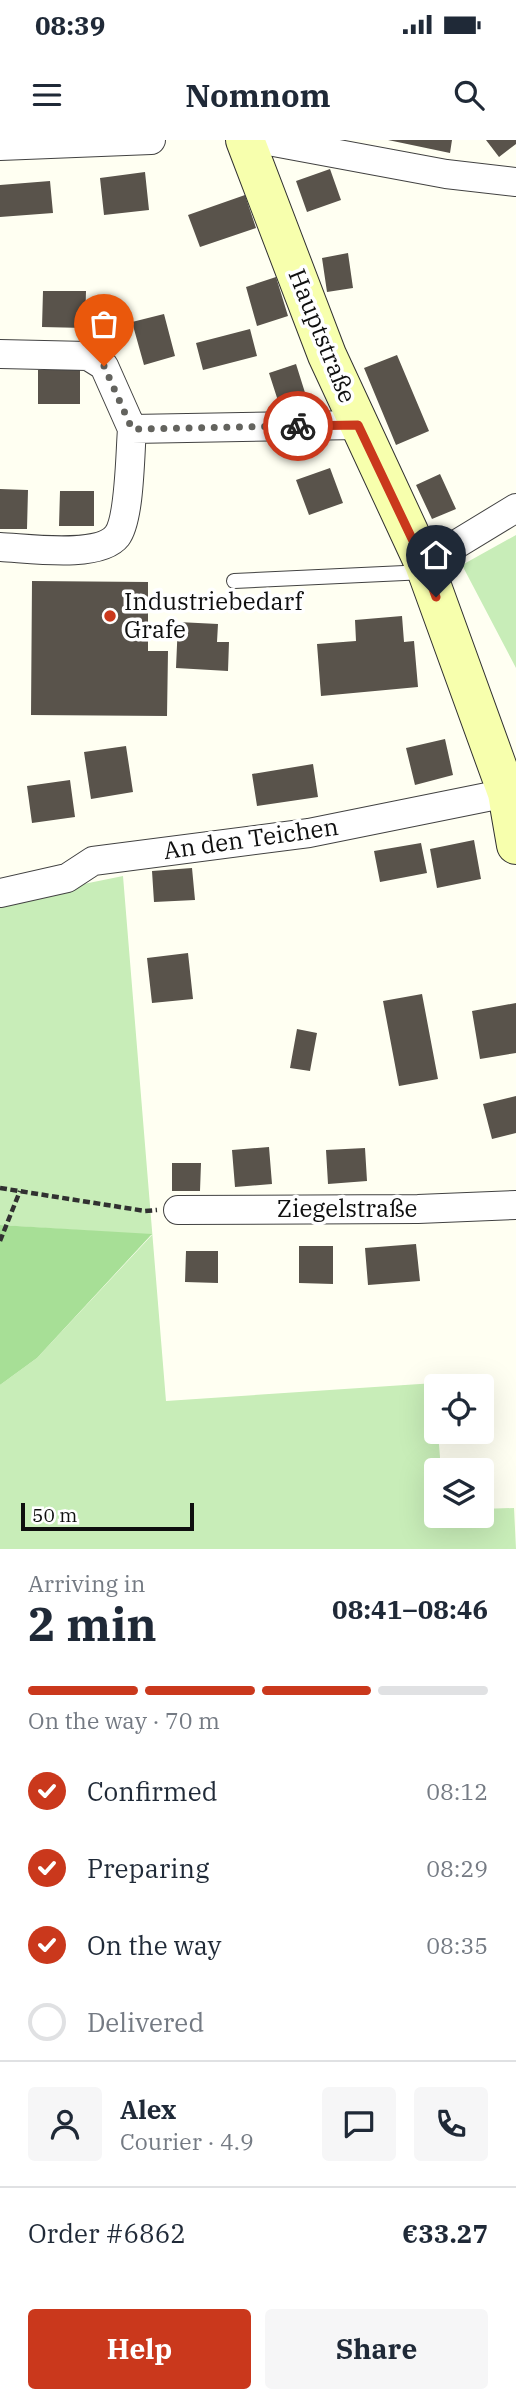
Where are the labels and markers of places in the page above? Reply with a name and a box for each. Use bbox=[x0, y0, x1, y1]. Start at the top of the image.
pin bbox=[74, 294, 134, 366]
pin bbox=[406, 525, 466, 597]
place label: Industriebedarf Grafe bbox=[124, 585, 305, 645]
marker: Industriebedarf Grafe bbox=[102, 608, 118, 624]

